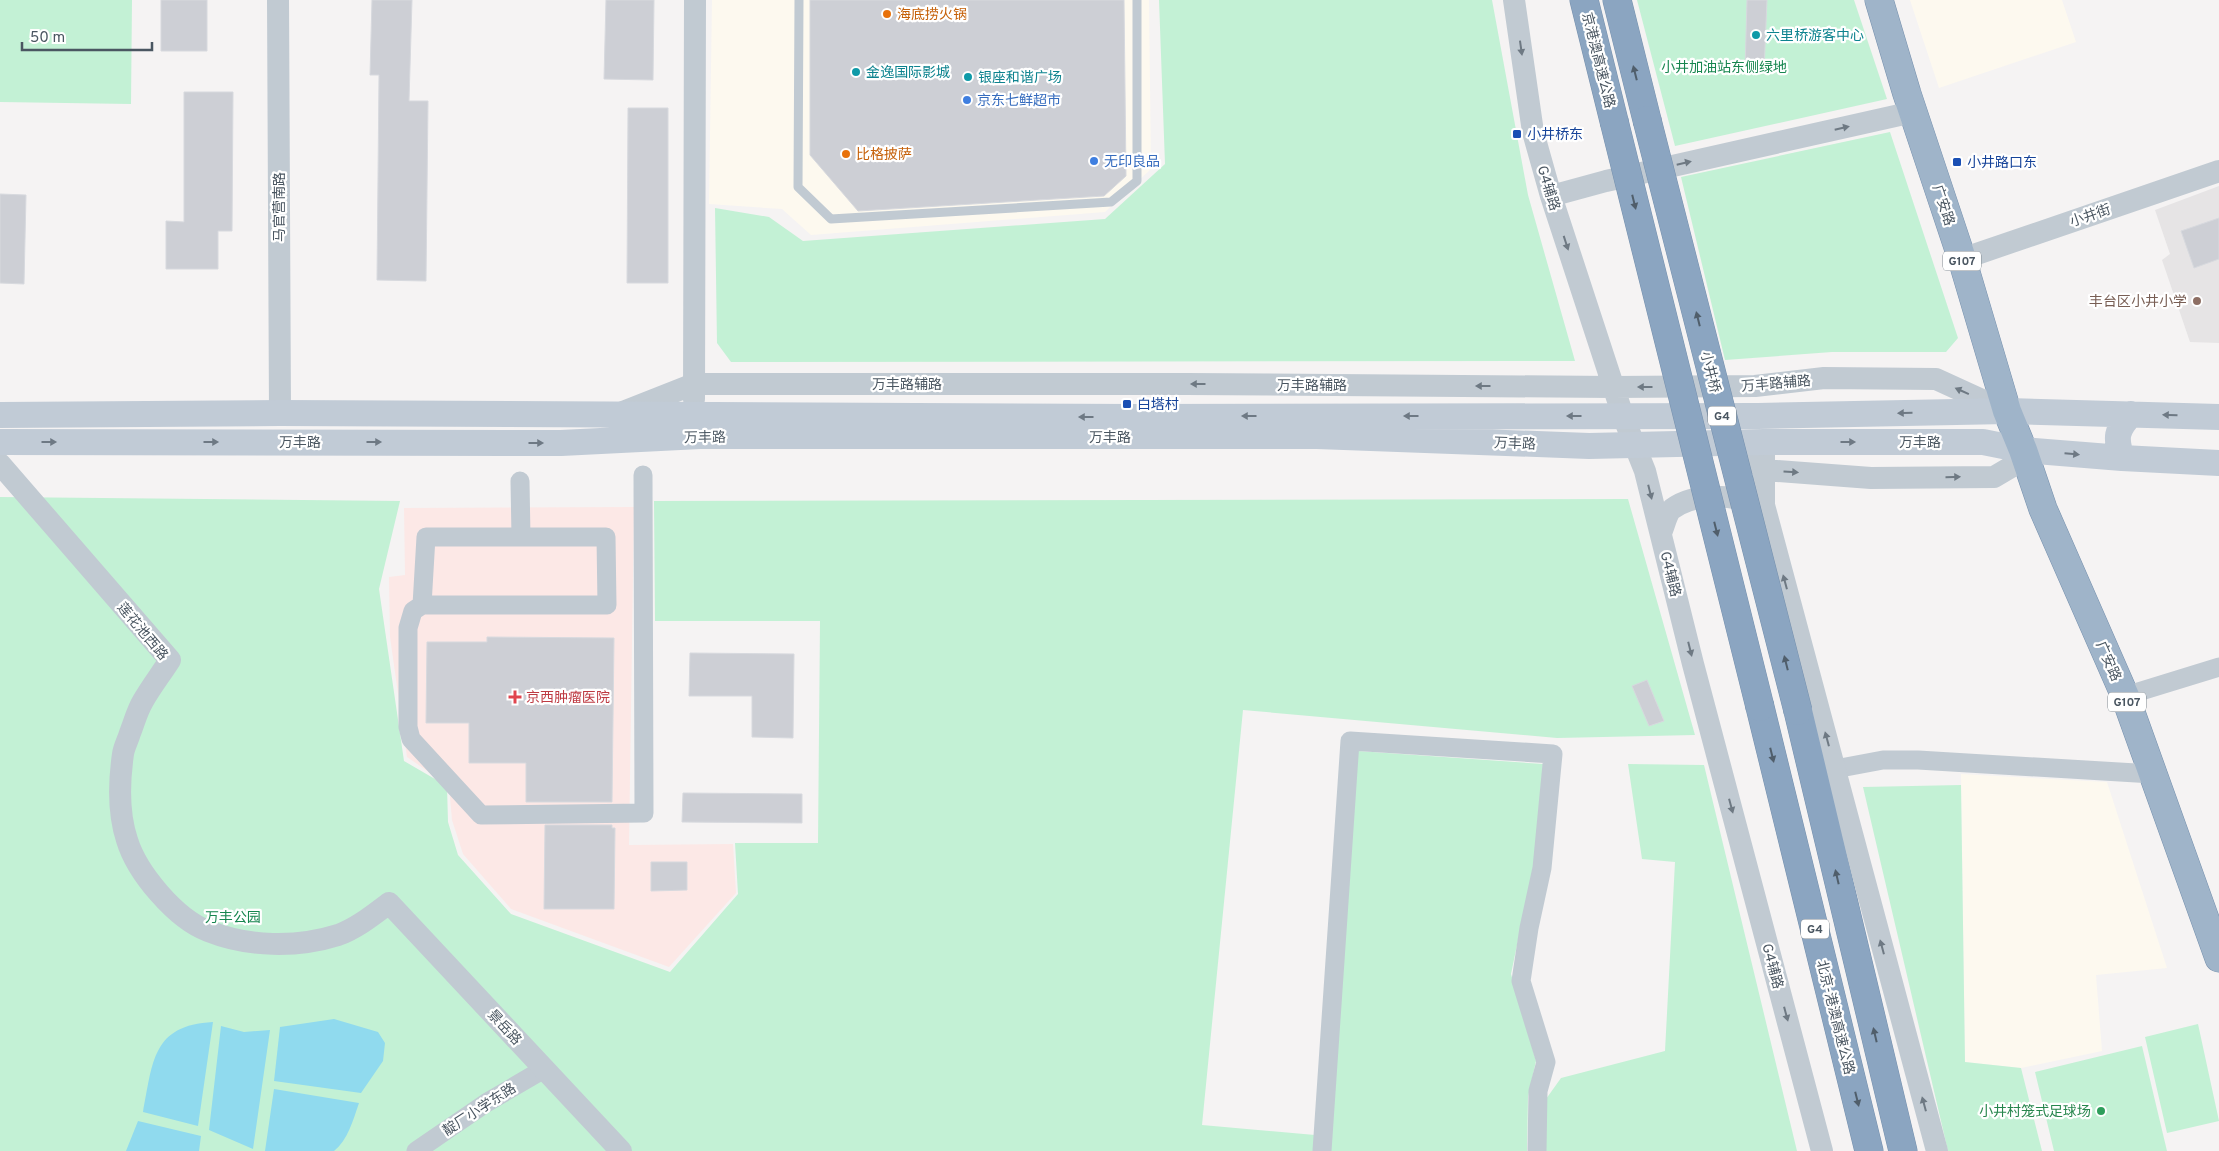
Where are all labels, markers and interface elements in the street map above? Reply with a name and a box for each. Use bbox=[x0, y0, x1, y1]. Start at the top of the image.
place label: 海底捞火锅 bbox=[897, 7, 967, 24]
marker: 海底捞火锅 bbox=[881, 8, 893, 20]
street label: 京港澳高速公路 bbox=[1577, 11, 1618, 110]
scale bar bbox=[22, 20, 152, 52]
place label: 六里桥游客中心 bbox=[1766, 27, 1864, 45]
text: 50 m bbox=[30, 29, 65, 48]
marker: 六里桥游客中心 bbox=[1750, 29, 1762, 41]
one-way arrow bbox=[1517, 41, 1525, 57]
park label: 小井加油站东侧绿地 bbox=[1661, 59, 1787, 77]
place label: 金逸国际影城 bbox=[866, 65, 950, 82]
marker: 金逸国际影城 bbox=[850, 66, 862, 78]
one-way arrow bbox=[1631, 66, 1639, 81]
place label: 银座和谐广场 bbox=[978, 69, 1062, 87]
marker: 银座和谐广场 bbox=[962, 71, 974, 83]
place label: 京东七鲜超市 bbox=[977, 93, 1061, 110]
marker: 京东七鲜超市 bbox=[961, 94, 973, 106]
one-way arrow bbox=[1835, 124, 1850, 132]
place label: 小井桥东 bbox=[1527, 126, 1583, 144]
marker: 小井桥东 bbox=[1511, 128, 1523, 140]
place label: 比格披萨 bbox=[856, 146, 912, 164]
marker: 比格披萨 bbox=[840, 148, 852, 160]
place label: 无印良品 bbox=[1104, 154, 1160, 171]
place label: 小井路口东 bbox=[1967, 154, 2037, 172]
marker: 无印良品 bbox=[1088, 155, 1100, 167]
marker: 小井路口东 bbox=[1951, 156, 1963, 168]
one-way arrow bbox=[1676, 159, 1692, 167]
street label: G4辅路 bbox=[1533, 164, 1562, 213]
street label: 马官营南路 bbox=[272, 172, 289, 242]
street label: 广安路 bbox=[1928, 183, 1957, 228]
one-way arrow bbox=[1631, 194, 1639, 209]
street label: 小井街 bbox=[2068, 201, 2113, 231]
one-way arrow bbox=[1563, 235, 1571, 250]
road number: G107 bbox=[1943, 252, 1981, 270]
place label: 丰台区小井小学 bbox=[2089, 293, 2187, 311]
marker: 丰台区小井小学 bbox=[2191, 295, 2203, 307]
one-way arrow bbox=[1694, 312, 1702, 327]
street label: 小井桥 bbox=[1696, 350, 1724, 395]
street label: 万丰路辅路 bbox=[1741, 373, 1812, 396]
street label: 万丰路辅路 bbox=[872, 377, 942, 394]
street label: 万丰路辅路 bbox=[1277, 378, 1347, 395]
one-way arrow bbox=[1189, 380, 1205, 388]
one-way arrow bbox=[1474, 382, 1490, 390]
one-way arrow bbox=[1637, 383, 1653, 391]
one-way arrow bbox=[1955, 387, 1969, 395]
place label: 白塔村 bbox=[1137, 396, 1179, 414]
marker: 白塔村 bbox=[1121, 398, 1133, 410]
road number: G4 bbox=[1708, 406, 1736, 426]
one-way arrow bbox=[1897, 409, 1913, 417]
one-way arrow bbox=[2162, 411, 2178, 419]
one-way arrow bbox=[1241, 412, 1257, 420]
one-way arrow bbox=[1403, 412, 1419, 420]
one-way arrow bbox=[1566, 412, 1582, 420]
one-way arrow bbox=[1078, 413, 1094, 421]
street label: 万丰路 bbox=[684, 430, 726, 447]
street label: 万丰路 bbox=[1089, 430, 1131, 447]
street label: 万丰路 bbox=[279, 435, 321, 452]
street label: 万丰路 bbox=[1494, 435, 1536, 454]
street label: 万丰路 bbox=[1899, 435, 1941, 452]
one-way arrow bbox=[41, 438, 57, 446]
one-way arrow bbox=[203, 438, 219, 446]
one-way arrow bbox=[366, 438, 382, 446]
one-way arrow bbox=[1840, 438, 1856, 446]
one-way arrow bbox=[528, 439, 544, 447]
one-way arrow bbox=[2064, 450, 2080, 458]
one-way arrow bbox=[1783, 468, 1799, 476]
one-way arrow bbox=[1945, 473, 1961, 481]
one-way arrow bbox=[1646, 484, 1654, 499]
one-way arrow bbox=[1712, 522, 1720, 537]
street label: G4辅路 bbox=[1656, 550, 1683, 599]
one-way arrow bbox=[1781, 575, 1789, 590]
street label: 莲花池西路 bbox=[113, 600, 171, 664]
street label: 广安路 bbox=[2091, 639, 2124, 684]
one-way arrow bbox=[1686, 642, 1694, 657]
one-way arrow bbox=[1781, 656, 1789, 671]
marker: 京西肿瘤医院 bbox=[508, 690, 522, 704]
place label: 京西肿瘤医院 bbox=[526, 690, 610, 707]
road number: G107 bbox=[2108, 692, 2146, 712]
one-way arrow bbox=[1823, 731, 1831, 747]
one-way arrow bbox=[1768, 747, 1776, 762]
one-way arrow bbox=[1727, 799, 1735, 814]
one-way arrow bbox=[1833, 870, 1841, 885]
park label: 万丰公园 bbox=[205, 910, 261, 927]
road number: G4 bbox=[1801, 920, 1829, 939]
one-way arrow bbox=[1878, 939, 1886, 954]
street label: G4辅路 bbox=[1757, 942, 1786, 991]
street label: 北京-港澳高速公路 bbox=[1812, 958, 1858, 1076]
street label: 景岳路 bbox=[483, 1007, 524, 1049]
one-way arrow bbox=[1782, 1007, 1790, 1022]
one-way arrow bbox=[1871, 1028, 1879, 1043]
street label: 靛厂小学东路 bbox=[439, 1079, 520, 1140]
one-way arrow bbox=[1853, 1092, 1861, 1107]
one-way arrow bbox=[1920, 1096, 1928, 1111]
place label: 小井村笼式足球场 bbox=[1979, 1103, 2091, 1121]
marker: 小井村笼式足球场 bbox=[2095, 1105, 2107, 1117]

